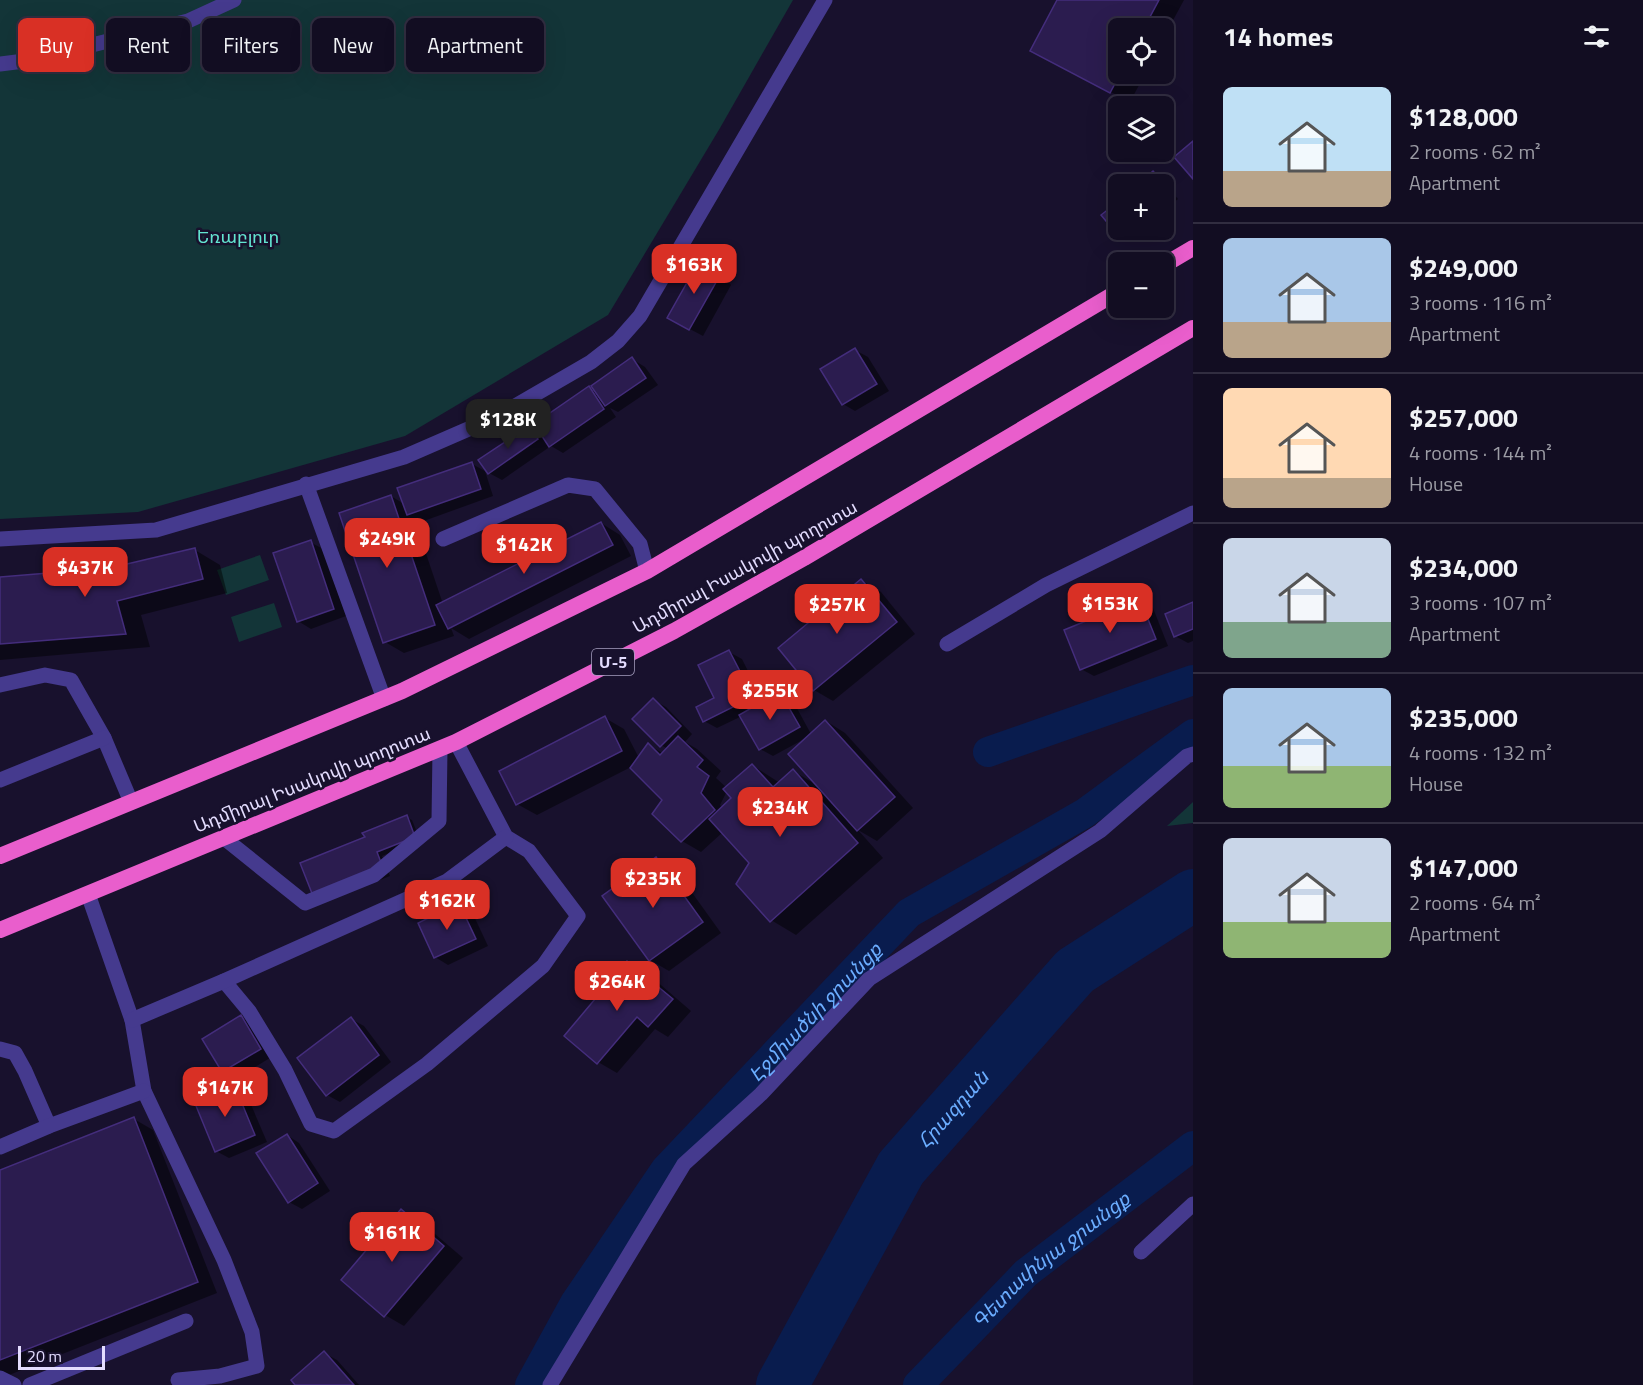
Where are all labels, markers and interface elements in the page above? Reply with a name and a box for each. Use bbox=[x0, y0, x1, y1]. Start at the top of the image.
text: 14 homes bbox=[1223, 17, 1333, 56]
chip: Buy bbox=[18, 18, 94, 72]
chip: Rent bbox=[106, 18, 190, 72]
chip: Filters bbox=[202, 18, 300, 72]
chip: New bbox=[312, 18, 394, 72]
chip: Apartment bbox=[406, 18, 544, 72]
map controls bbox=[1108, 18, 1174, 318]
button: locate bbox=[1108, 18, 1174, 84]
icon: filters bbox=[1580, 20, 1613, 53]
button: layers bbox=[1108, 96, 1174, 162]
text: $128,000 bbox=[1409, 97, 1518, 136]
icon: home bbox=[1271, 111, 1343, 183]
text: 2 rooms · 62 m² bbox=[1409, 136, 1541, 167]
text: Apartment bbox=[1409, 167, 1500, 198]
button: + bbox=[1108, 174, 1174, 240]
park label: Եռաբլուր bbox=[197, 223, 279, 250]
pin: $163K bbox=[652, 244, 736, 295]
text: $163K bbox=[666, 248, 722, 279]
text: $249,000 bbox=[1409, 248, 1518, 287]
button: − bbox=[1108, 252, 1174, 318]
icon: home bbox=[1271, 262, 1343, 334]
text: 3 rooms · 116 m² bbox=[1409, 287, 1552, 318]
text: Apartment bbox=[1409, 318, 1500, 349]
text: $257,000 bbox=[1409, 398, 1518, 437]
pin: $128K bbox=[466, 399, 550, 450]
text: $128K bbox=[480, 403, 536, 434]
icon: home bbox=[1271, 412, 1343, 484]
text: 4 rooms · 144 m² bbox=[1409, 437, 1552, 468]
text: House bbox=[1409, 468, 1463, 499]
street label: Ադմիրալ Իսակովի պողոտա bbox=[627, 493, 862, 640]
pin: $249K bbox=[345, 518, 429, 569]
text: $249K bbox=[359, 522, 415, 553]
pin: $142K bbox=[482, 524, 566, 575]
text: $142K bbox=[496, 528, 552, 559]
pin: $437K bbox=[43, 547, 127, 598]
text: $234,000 bbox=[1409, 548, 1518, 587]
text: $437K bbox=[57, 551, 113, 582]
icon: home bbox=[1271, 562, 1343, 634]
pin: $153K bbox=[1068, 583, 1152, 634]
pin: $257K bbox=[795, 584, 879, 635]
text: $153K bbox=[1082, 587, 1138, 618]
text: 3 rooms · 107 m² bbox=[1409, 587, 1552, 618]
text: $257K bbox=[809, 588, 865, 619]
text: Apartment bbox=[1409, 618, 1500, 649]
road number: Մ-5 bbox=[592, 649, 634, 675]
pin: $255K bbox=[728, 670, 812, 721]
text: $255K bbox=[742, 674, 798, 705]
text: $235,000 bbox=[1409, 698, 1518, 737]
icon: home bbox=[1271, 712, 1343, 784]
street label: Ադմիրալ Իսակովի պողոտա bbox=[189, 720, 434, 840]
text: 4 rooms · 132 m² bbox=[1409, 737, 1552, 768]
text: House bbox=[1409, 768, 1463, 799]
pin: $234K bbox=[738, 787, 822, 838]
text: $234K bbox=[752, 791, 808, 822]
text: $147,000 bbox=[1409, 848, 1518, 887]
pin: $235K bbox=[611, 858, 695, 909]
text: $235K bbox=[625, 862, 681, 893]
icon: home bbox=[1271, 862, 1343, 934]
pin: $162K bbox=[405, 880, 489, 931]
text: $162K bbox=[419, 884, 475, 915]
text: 2 rooms · 64 m² bbox=[1409, 887, 1541, 918]
text: Apartment bbox=[1409, 918, 1500, 949]
water label: Էջմիածնի ջրանցք bbox=[741, 934, 889, 1088]
pin: $264K bbox=[575, 961, 659, 1012]
text: $264K bbox=[589, 965, 645, 996]
water label: Հրազդան bbox=[909, 1062, 997, 1155]
pin: $147K bbox=[183, 1067, 267, 1118]
text: $147K bbox=[197, 1071, 253, 1102]
water label: Գետափնյա ջրանցք bbox=[964, 1183, 1137, 1335]
pin: $161K bbox=[350, 1212, 434, 1263]
text: $161K bbox=[364, 1216, 420, 1247]
scale bar bbox=[18, 1343, 105, 1370]
text: 20 m bbox=[27, 1344, 62, 1368]

